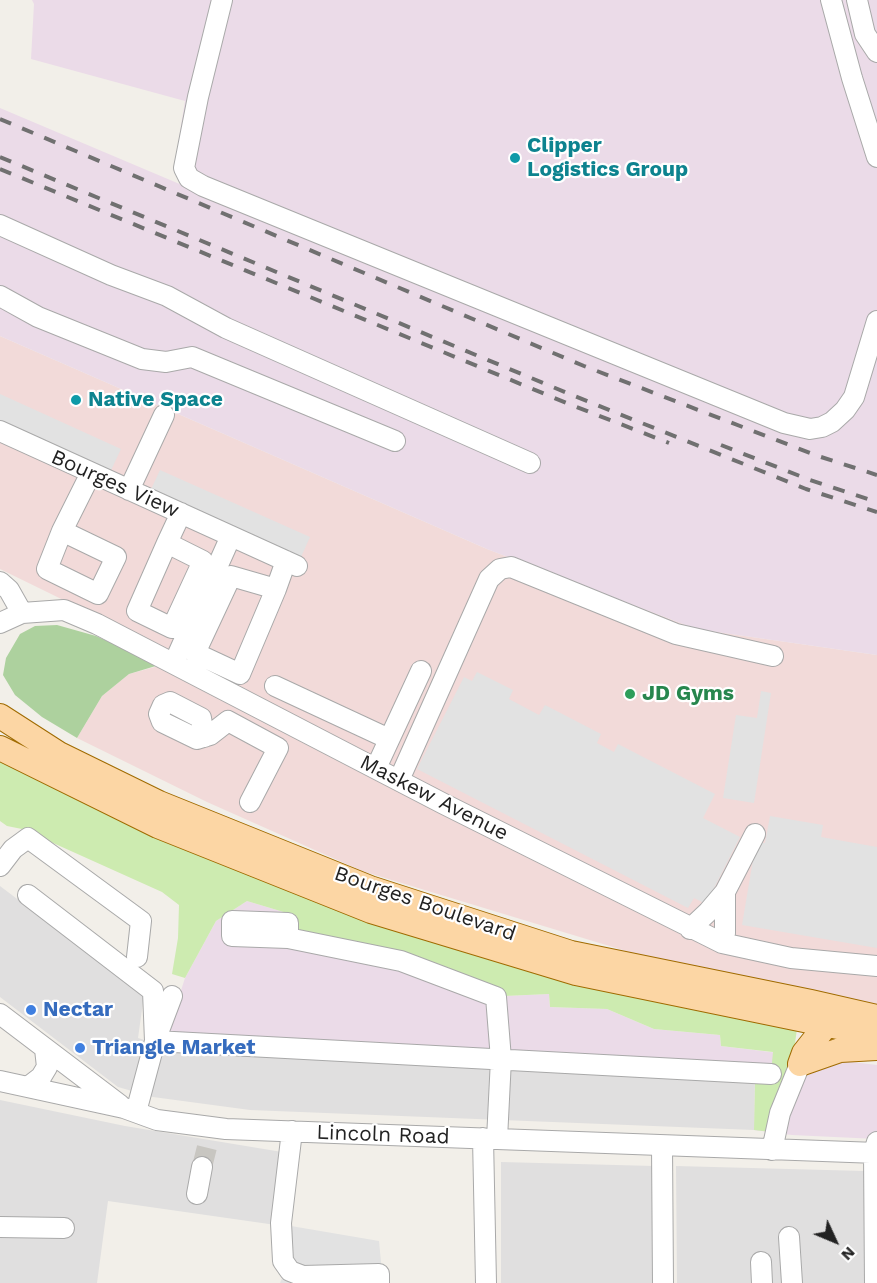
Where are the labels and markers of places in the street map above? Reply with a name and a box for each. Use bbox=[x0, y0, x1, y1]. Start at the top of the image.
place label: Clipper Logistics Group bbox=[527, 133, 688, 183]
marker: Clipper Logistics Group bbox=[508, 151, 522, 165]
place label: Native Space bbox=[88, 387, 223, 413]
marker: Native Space bbox=[69, 393, 83, 407]
place label: JD Gyms bbox=[642, 681, 734, 707]
marker: JD Gyms bbox=[623, 687, 637, 701]
place label: Nectar bbox=[43, 997, 113, 1023]
marker: Nectar bbox=[24, 1003, 38, 1017]
place label: Triangle Market bbox=[92, 1035, 255, 1061]
marker: Triangle Market bbox=[73, 1041, 87, 1055]

